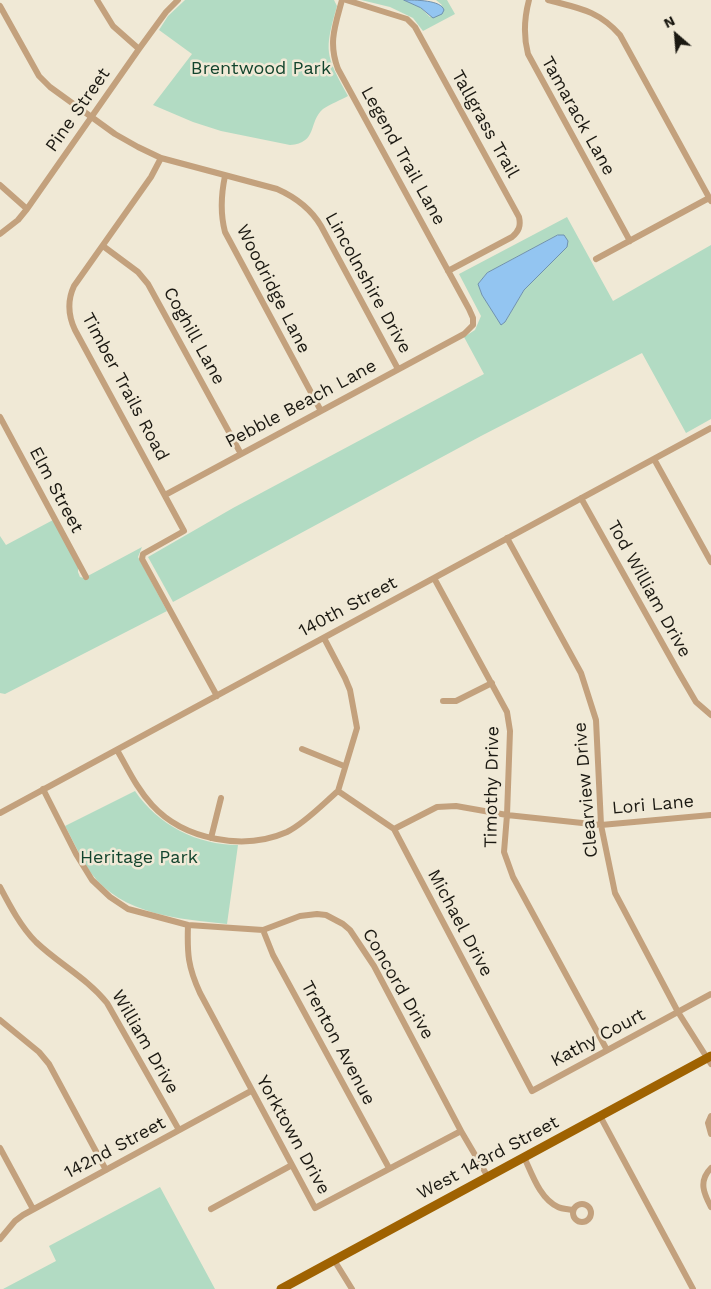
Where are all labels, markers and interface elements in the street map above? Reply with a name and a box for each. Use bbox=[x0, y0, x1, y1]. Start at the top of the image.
north arrow bbox=[651, 10, 701, 60]
text: N bbox=[661, 12, 677, 31]
street label: Tamarack Lane bbox=[536, 53, 620, 179]
park label: Brentwood Park bbox=[191, 58, 331, 80]
street label: Pine Street bbox=[41, 64, 115, 156]
street label: Tallgrass Trail bbox=[447, 67, 523, 181]
street label: Legend Trail Lane bbox=[356, 83, 450, 229]
street label: Lincolnshire Drive bbox=[320, 209, 416, 357]
street label: Woodridge Lane bbox=[231, 221, 315, 357]
street label: Coghill Lane bbox=[158, 283, 230, 389]
street label: Timber Trails Road bbox=[77, 309, 173, 465]
street label: Pebble Beach Lane bbox=[222, 355, 380, 453]
street label: Elm Street bbox=[24, 443, 88, 537]
street label: Tod William Drive bbox=[602, 517, 696, 661]
street label: 140th Street bbox=[295, 572, 401, 642]
street label: Clearview Drive bbox=[569, 721, 603, 859]
street label: Timothy Drive bbox=[480, 726, 504, 848]
street label: Lori Lane bbox=[611, 791, 695, 819]
park label: Heritage Park bbox=[80, 847, 198, 869]
street label: Michael Drive bbox=[423, 866, 497, 980]
street label: Concord Drive bbox=[358, 925, 438, 1043]
street label: Trenton Avenue bbox=[296, 977, 380, 1109]
street label: William Drive bbox=[107, 986, 183, 1098]
street label: Kathy Court bbox=[547, 1004, 649, 1072]
street label: Yorktown Drive bbox=[251, 1072, 335, 1198]
street label: 142nd Street bbox=[61, 1112, 169, 1184]
street label: West 143rd Street bbox=[413, 1112, 563, 1204]

